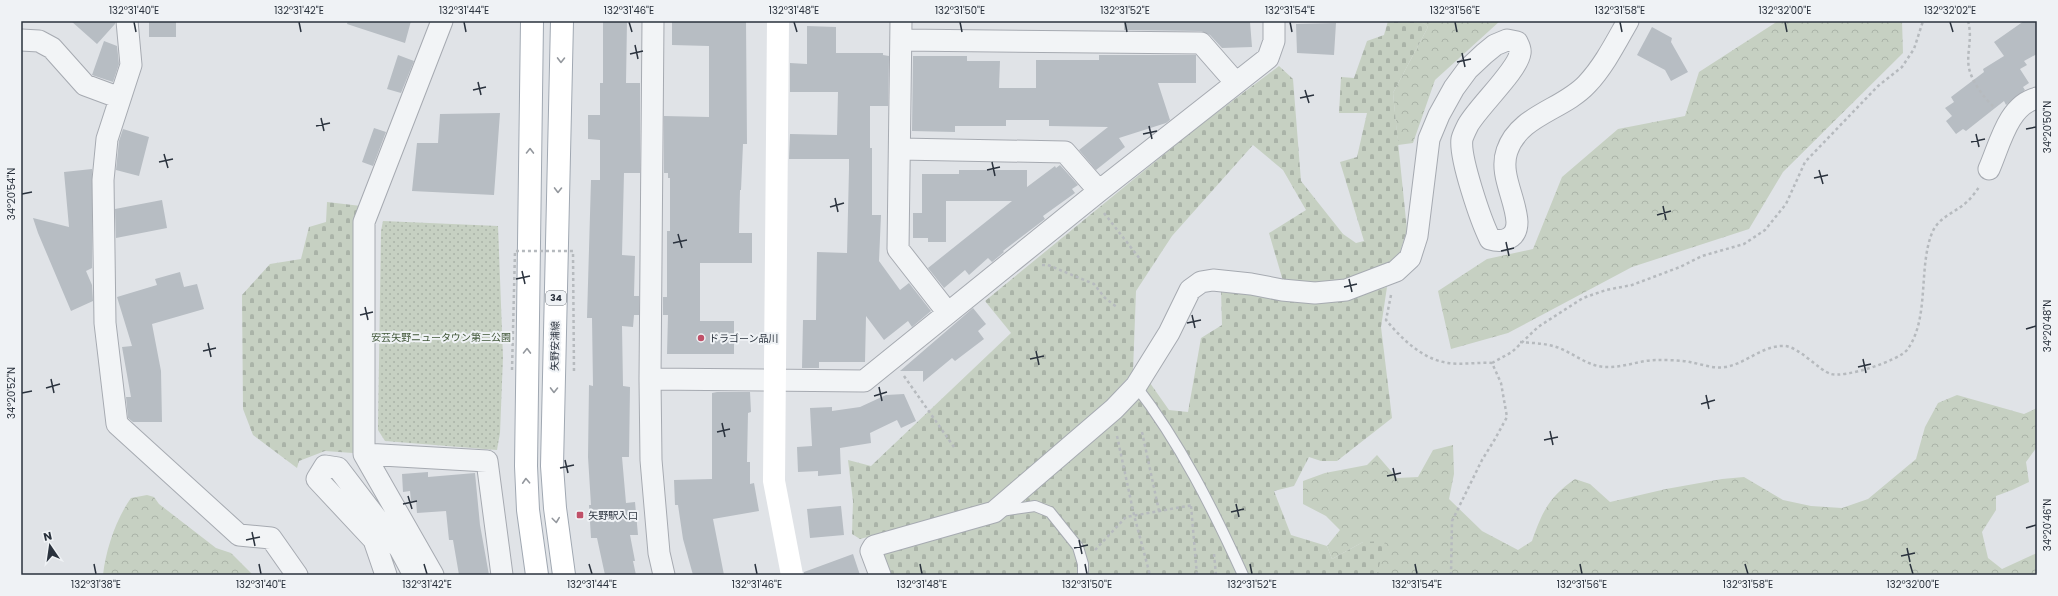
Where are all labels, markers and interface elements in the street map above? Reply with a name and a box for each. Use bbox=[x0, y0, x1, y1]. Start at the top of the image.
text: 132°31'40"E bbox=[109, 3, 159, 18]
text: 132°31'42"E bbox=[274, 3, 324, 18]
text: 132°31'44"E bbox=[439, 3, 489, 18]
text: 132°31'46"E bbox=[604, 3, 654, 18]
text: 132°31'48"E bbox=[769, 3, 819, 18]
text: 132°31'50"E bbox=[935, 3, 985, 18]
text: 132°31'52"E bbox=[1100, 3, 1150, 18]
text: 132°31'54"E bbox=[1265, 3, 1315, 18]
text: 132°31'56"E bbox=[1430, 3, 1480, 18]
text: 132°31'58"E bbox=[1595, 3, 1645, 18]
text: 132°32'00"E bbox=[1759, 3, 1811, 18]
text: 132°32'02"E bbox=[1924, 3, 1976, 18]
one-way arrow bbox=[557, 57, 565, 63]
text: 34°20'50"N bbox=[2040, 101, 2055, 153]
one-way arrow bbox=[526, 148, 534, 154]
text: 34°20'54"N bbox=[4, 168, 19, 220]
one-way arrow bbox=[554, 187, 562, 193]
road number: 34 bbox=[546, 291, 566, 305]
text: 34°20'48"N bbox=[2040, 300, 2055, 352]
street label: 矢野安浦線 bbox=[547, 321, 563, 371]
park label: 安芸矢野ニュータウン第二公園 bbox=[371, 330, 511, 345]
place label: ドラゴーン品川 bbox=[709, 331, 779, 346]
marker: ドラゴーン品川 bbox=[696, 333, 706, 343]
one-way arrow bbox=[523, 348, 531, 354]
text: 34°20'52"N bbox=[4, 367, 19, 419]
one-way arrow bbox=[550, 387, 558, 393]
one-way arrow bbox=[522, 478, 531, 484]
text: 34°20'46"N bbox=[2040, 499, 2055, 551]
place label: 矢野駅入口 bbox=[588, 508, 638, 523]
marker: 矢野駅入口 bbox=[575, 510, 585, 520]
one-way arrow bbox=[551, 517, 560, 523]
north arrow bbox=[30, 526, 70, 566]
text: N bbox=[42, 528, 54, 545]
text: 132°31'38"E bbox=[71, 577, 121, 592]
text: 132°31'40"E bbox=[236, 577, 286, 592]
text: 132°31'42"E bbox=[402, 577, 452, 592]
text: 132°31'44"E bbox=[567, 577, 617, 592]
text: 132°31'46"E bbox=[732, 577, 782, 592]
text: 132°31'48"E bbox=[897, 577, 947, 592]
text: 132°31'50"E bbox=[1062, 577, 1112, 592]
text: 132°31'52"E bbox=[1227, 577, 1277, 592]
text: 132°31'54"E bbox=[1392, 577, 1442, 592]
text: 132°31'56"E bbox=[1557, 577, 1607, 592]
text: 132°31'58"E bbox=[1723, 577, 1773, 592]
text: 132°32'00"E bbox=[1887, 577, 1939, 592]

